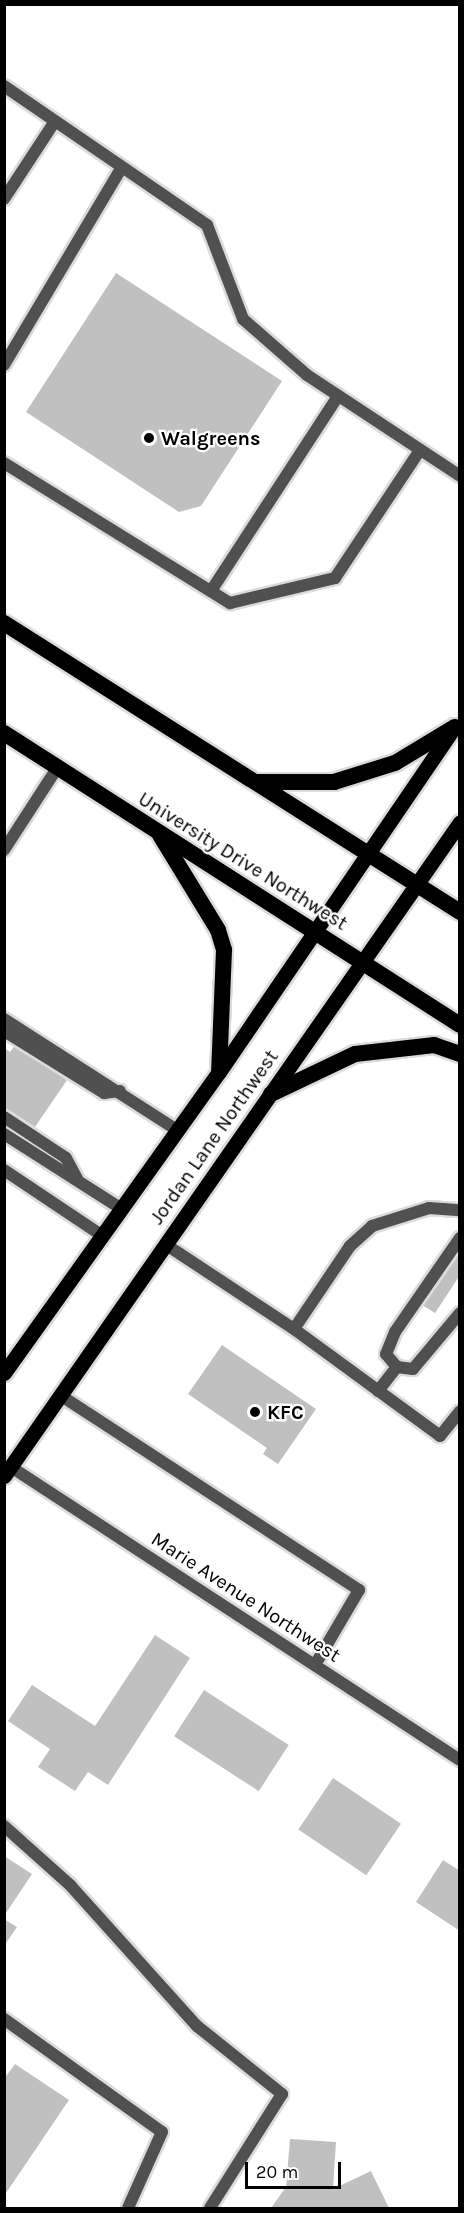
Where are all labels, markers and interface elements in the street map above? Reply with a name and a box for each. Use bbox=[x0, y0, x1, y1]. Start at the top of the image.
place label: Walgreens bbox=[161, 426, 261, 450]
marker: Walgreens bbox=[142, 431, 156, 445]
street label: University Drive Northwest bbox=[134, 787, 352, 935]
street label: Jordan Lane Northwest bbox=[145, 1045, 283, 1229]
place label: KFC bbox=[267, 1400, 304, 1424]
marker: KFC bbox=[248, 1405, 262, 1419]
street label: Marie Avenue Northwest bbox=[147, 1527, 345, 1667]
scale bar bbox=[248, 2150, 344, 2188]
text: 20 m bbox=[256, 2161, 298, 2183]

